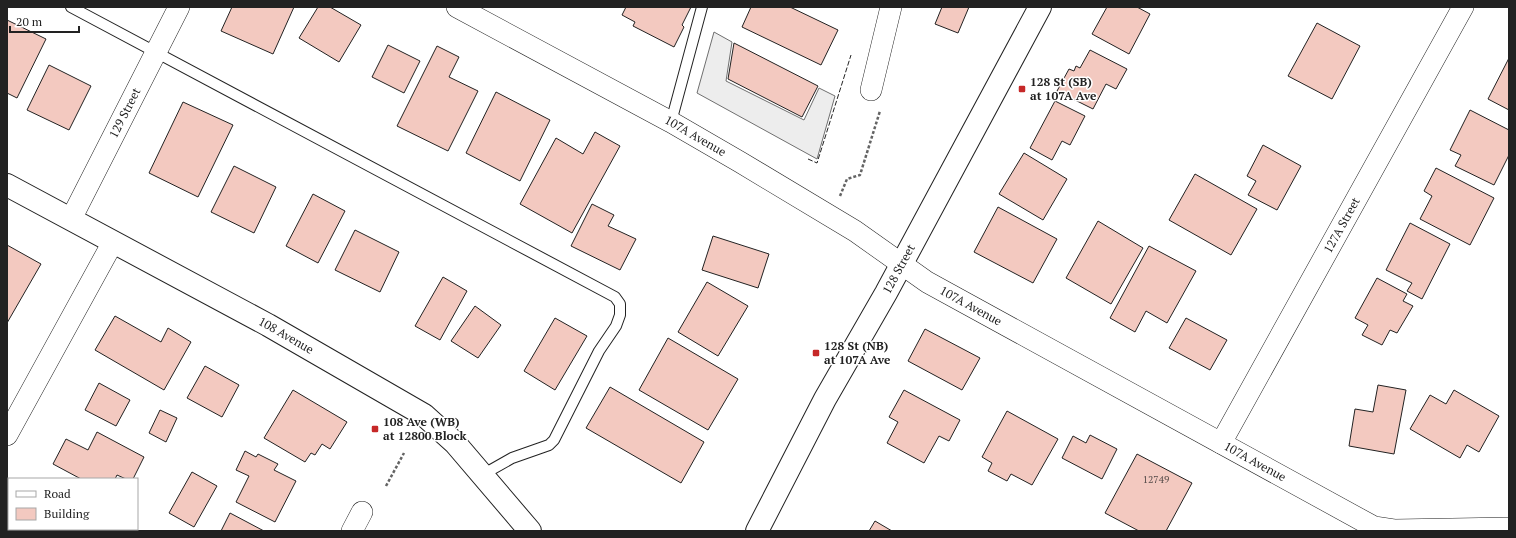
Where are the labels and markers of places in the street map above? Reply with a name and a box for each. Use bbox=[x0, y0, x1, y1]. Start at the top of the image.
place label: 128 St (SB) at 107A Ave bbox=[1030, 74, 1097, 103]
marker: 128 St (SB) at 107A Ave bbox=[1017, 84, 1027, 94]
place label: 128 St (NB) at 107A Ave bbox=[824, 338, 891, 367]
marker: 128 St (NB) at 107A Ave bbox=[811, 348, 821, 358]
place label: 108 Ave (WB) at 12800 Block bbox=[383, 414, 467, 443]
marker: 108 Ave (WB) at 12800 Block bbox=[370, 424, 380, 434]

